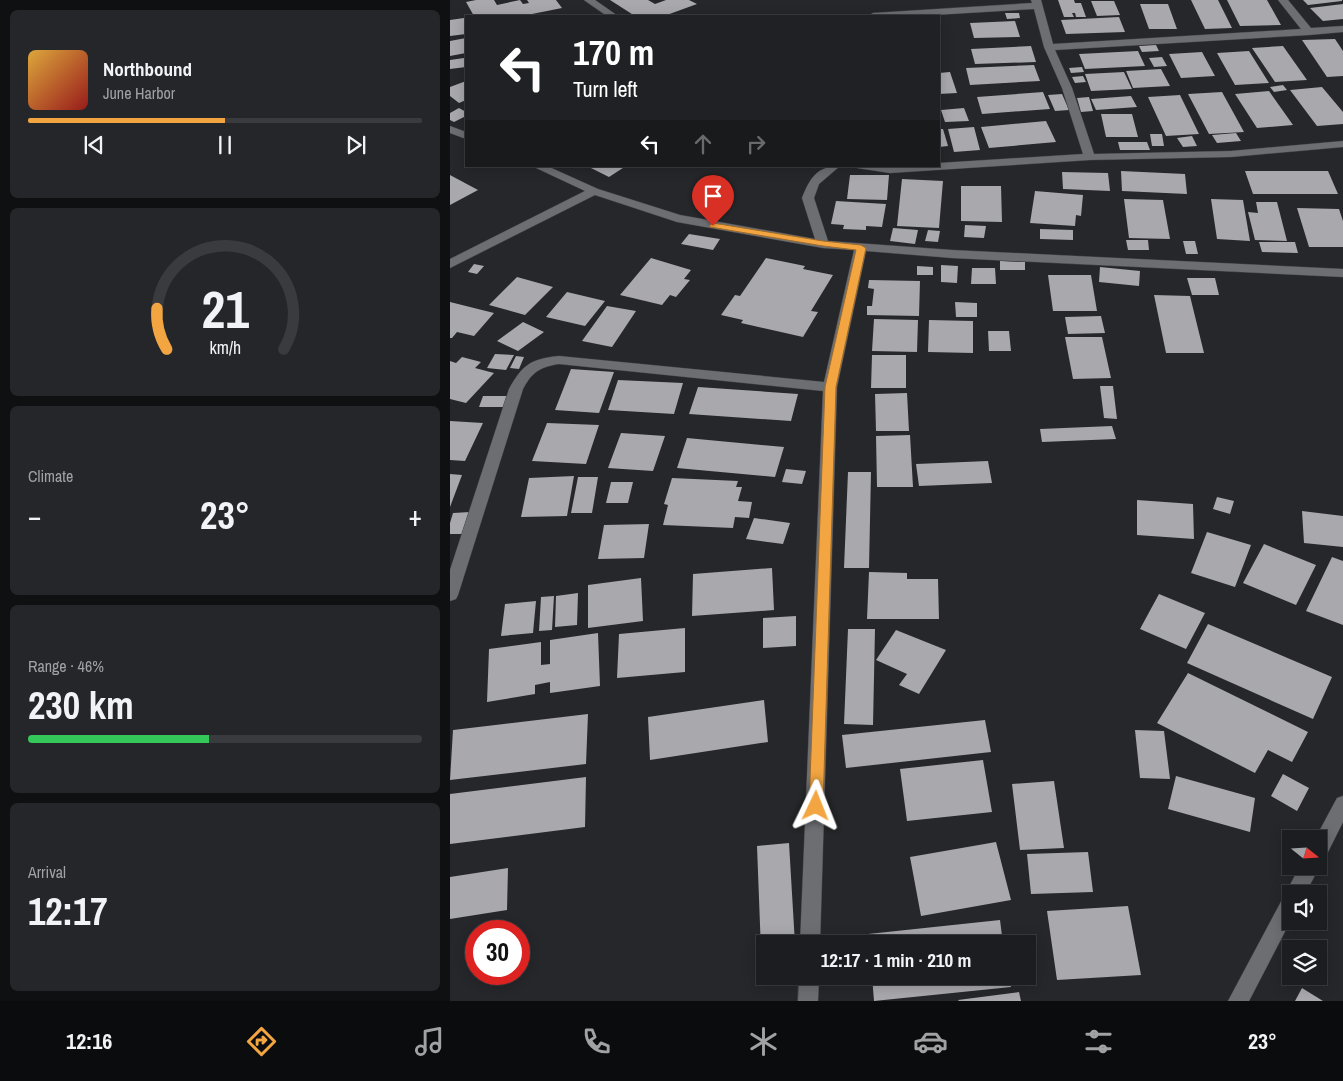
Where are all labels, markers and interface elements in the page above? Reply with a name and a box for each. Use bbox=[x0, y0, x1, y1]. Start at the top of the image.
text: 170 m bbox=[573, 29, 654, 76]
icon: left bbox=[490, 35, 555, 100]
text: Northbound bbox=[103, 56, 192, 82]
text: Turn left bbox=[573, 74, 638, 104]
text: June Harbor bbox=[103, 82, 175, 104]
icon: left bbox=[636, 130, 664, 158]
icon: ahead bbox=[689, 130, 717, 158]
icon: right bbox=[742, 130, 770, 158]
icon: previous bbox=[80, 131, 108, 159]
icon: pause bbox=[211, 131, 239, 159]
icon: next bbox=[342, 131, 370, 159]
pin bbox=[692, 175, 734, 226]
icon: arrive bbox=[699, 182, 727, 210]
text: 21 bbox=[201, 274, 249, 344]
text: km/h bbox=[209, 336, 241, 360]
text: Climate bbox=[28, 465, 73, 487]
text: 23° bbox=[200, 490, 250, 541]
text: − bbox=[28, 497, 41, 535]
text: + bbox=[409, 497, 422, 535]
text: Range · 46% bbox=[28, 655, 104, 677]
text: 230 km bbox=[28, 680, 134, 731]
position arrow bbox=[789, 779, 841, 831]
north arrow bbox=[1282, 830, 1328, 875]
map controls bbox=[1282, 830, 1327, 985]
text: Arrival bbox=[28, 861, 66, 883]
button: sound bbox=[1282, 885, 1327, 930]
text: 12:17 bbox=[28, 886, 108, 937]
speed limit sign: 30 bbox=[465, 920, 530, 985]
button: layers bbox=[1282, 940, 1327, 985]
text: 12:17 · 1 min · 210 m bbox=[821, 947, 971, 973]
icon: directions bbox=[244, 1024, 279, 1059]
icon: music bbox=[412, 1024, 447, 1059]
icon: phone bbox=[579, 1024, 614, 1059]
icon: climate bbox=[746, 1024, 781, 1059]
icon: car bbox=[913, 1024, 948, 1059]
icon: filters bbox=[1081, 1024, 1116, 1059]
text: 12:16 bbox=[66, 1026, 112, 1056]
text: 23° bbox=[1248, 1026, 1277, 1056]

